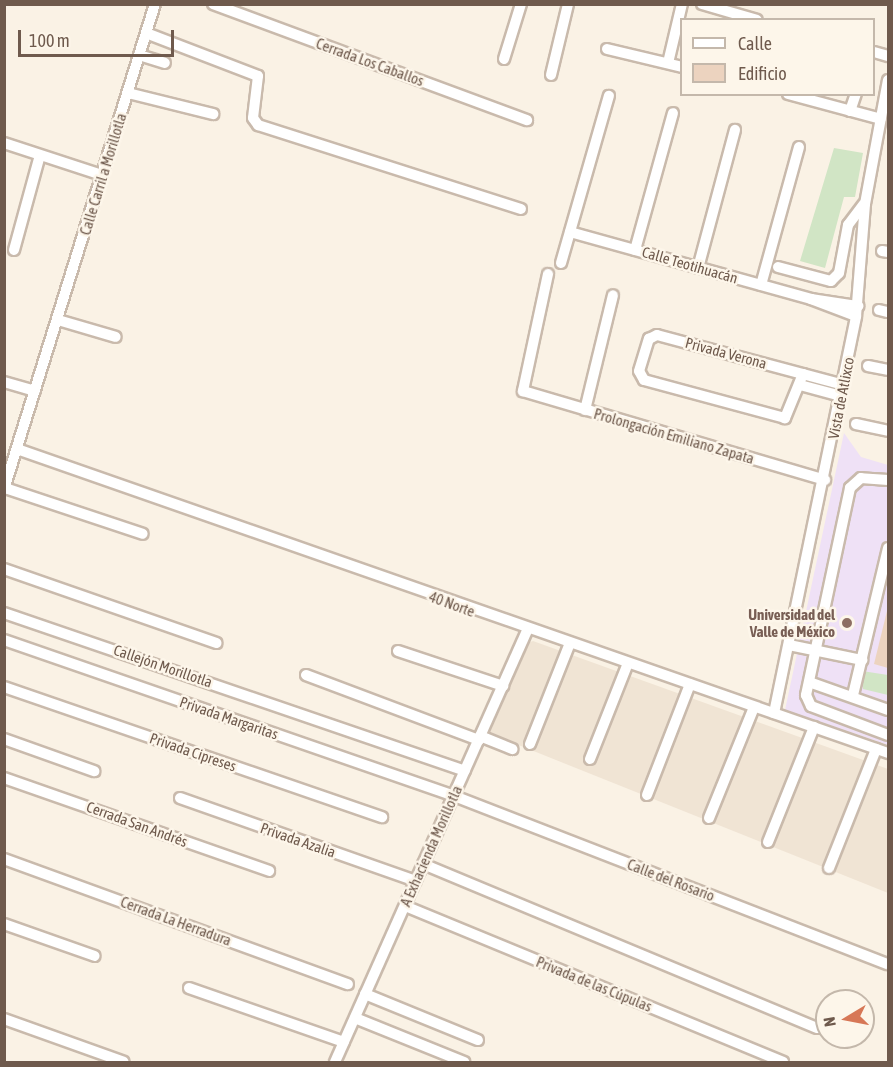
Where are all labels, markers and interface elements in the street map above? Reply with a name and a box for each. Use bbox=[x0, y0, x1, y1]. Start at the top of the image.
scale bar bbox=[21, 18, 177, 56]
legend bbox=[680, 18, 875, 96]
text: 100 m bbox=[29, 30, 70, 51]
text: Calle bbox=[738, 33, 772, 54]
street label: Cerrada Los Caballos bbox=[314, 34, 426, 90]
text: Edificio bbox=[738, 63, 787, 84]
street label: Calle Carril a Morillotla bbox=[76, 111, 130, 237]
street label: Calle Teotihuacán bbox=[640, 243, 740, 287]
street label: Privada Verona bbox=[683, 333, 769, 373]
street label: Vista de Atlixco bbox=[824, 356, 858, 440]
street label: Prolongación Emiliano Zapata bbox=[592, 404, 756, 468]
street label: 40 Norte bbox=[427, 587, 477, 621]
place label: Universidad del Valle de México bbox=[748, 605, 835, 640]
marker: Universidad del Valle de México bbox=[840, 616, 854, 630]
street label: Callejón Morillotla bbox=[111, 641, 215, 691]
street label: Privada Margaritas bbox=[177, 693, 281, 743]
street label: Privada Cipreses bbox=[147, 729, 239, 775]
street label: A Exhacienda Morillotla bbox=[396, 783, 466, 909]
street label: Cerrada San Andrés bbox=[84, 797, 190, 851]
street label: Privada Azalia bbox=[258, 819, 338, 861]
street label: Calle del Rosario bbox=[625, 855, 717, 905]
street label: Cerrada La Herradura bbox=[118, 893, 234, 949]
street label: Privada de las Cúpulas bbox=[533, 953, 655, 1015]
north arrow bbox=[815, 989, 875, 1049]
text: N bbox=[820, 1016, 839, 1028]

